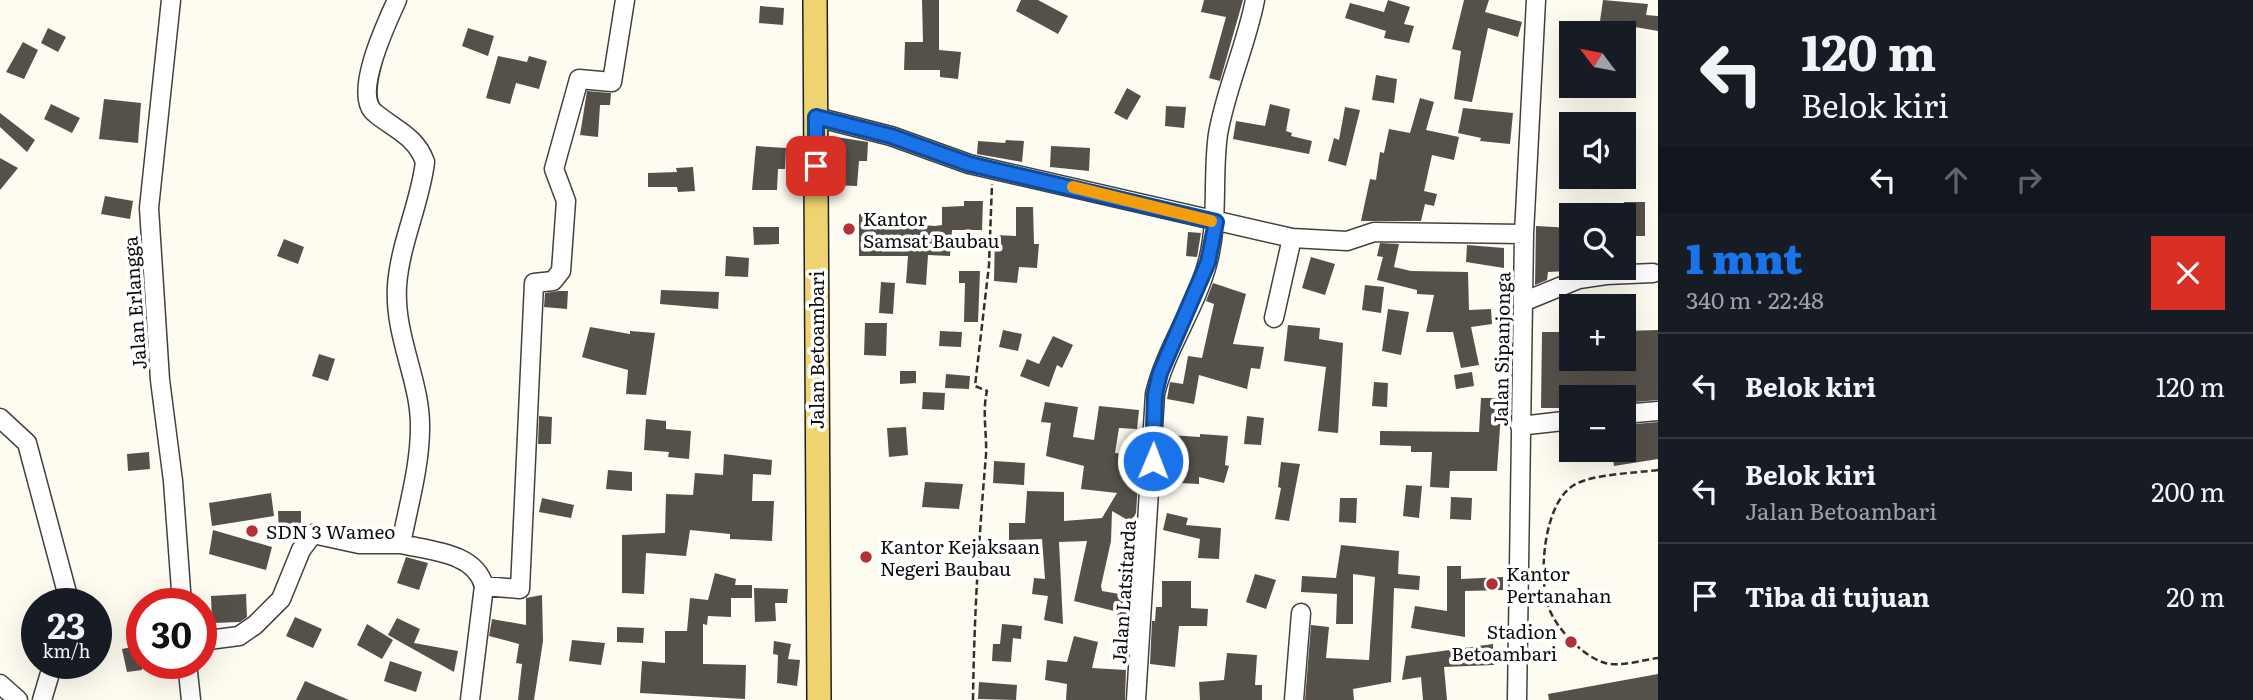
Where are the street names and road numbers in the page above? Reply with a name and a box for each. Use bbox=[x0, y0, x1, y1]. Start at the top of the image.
street label: Jalan Erlangga bbox=[115, 235, 153, 371]
street label: Jalan Betoambari bbox=[802, 271, 830, 429]
street label: Jalan Sipanjonga bbox=[1486, 271, 1516, 427]
street label: Jalan Latsitarda bbox=[1104, 518, 1142, 665]

